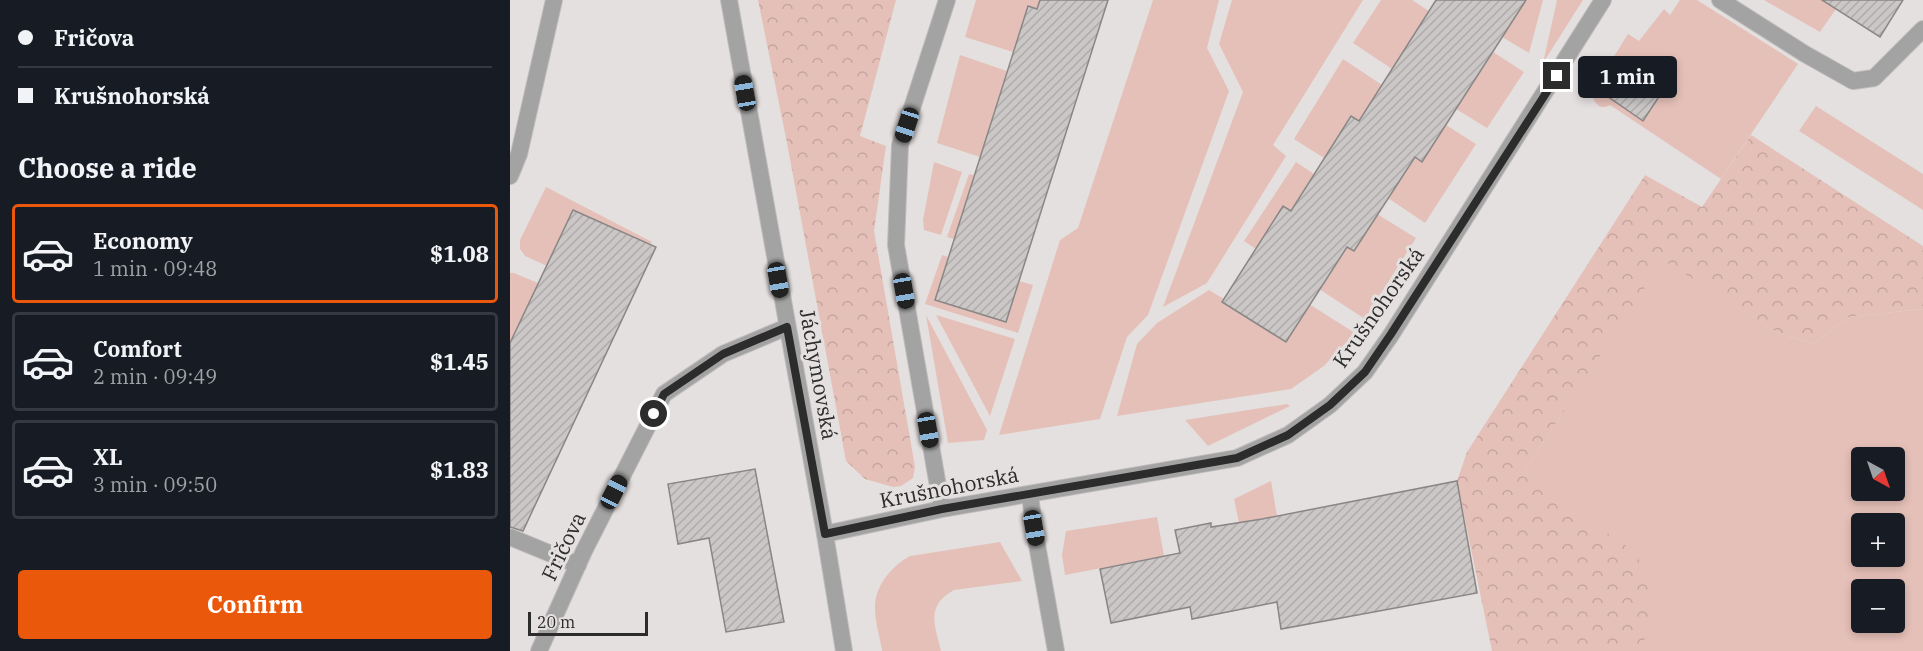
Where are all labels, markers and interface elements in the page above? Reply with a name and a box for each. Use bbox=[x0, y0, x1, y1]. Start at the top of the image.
text: Fričova bbox=[54, 23, 134, 52]
callout: 1 min bbox=[1578, 55, 1677, 97]
route end bbox=[1543, 62, 1570, 89]
text: 1 min bbox=[1600, 63, 1656, 90]
car bbox=[733, 74, 757, 112]
text: Krušnohorská bbox=[54, 81, 210, 110]
car bbox=[893, 105, 921, 145]
text: Choose a ride bbox=[18, 150, 197, 185]
text: Economy bbox=[93, 226, 193, 255]
icon: car bbox=[21, 227, 75, 281]
text: $1.08 bbox=[430, 239, 489, 268]
street label: Krušnohorská bbox=[1326, 241, 1430, 373]
text: 1 min · 09:48 bbox=[93, 255, 217, 282]
car bbox=[766, 261, 790, 299]
car bbox=[892, 272, 916, 310]
street label: Jáchymovská bbox=[794, 306, 844, 442]
text: Comfort bbox=[93, 334, 182, 363]
icon: car bbox=[21, 335, 75, 389]
text: $1.45 bbox=[430, 347, 489, 376]
text: 2 min · 09:49 bbox=[93, 363, 217, 390]
route start bbox=[640, 400, 667, 427]
car bbox=[916, 411, 940, 449]
text: XL bbox=[93, 442, 123, 471]
icon: car bbox=[21, 443, 75, 497]
north arrow bbox=[1851, 447, 1905, 501]
map controls bbox=[1851, 447, 1905, 633]
text: $1.83 bbox=[430, 455, 489, 484]
street label: Krušnohorská bbox=[877, 460, 1021, 514]
text: 3 min · 09:50 bbox=[93, 471, 217, 498]
car bbox=[598, 472, 630, 512]
street label: Fričova bbox=[534, 507, 592, 585]
car bbox=[1022, 509, 1046, 547]
button: + bbox=[1851, 513, 1905, 567]
button: Confirm bbox=[18, 570, 492, 639]
button: − bbox=[1851, 579, 1905, 633]
scale bar bbox=[528, 609, 648, 636]
text: 20 m bbox=[537, 612, 575, 632]

